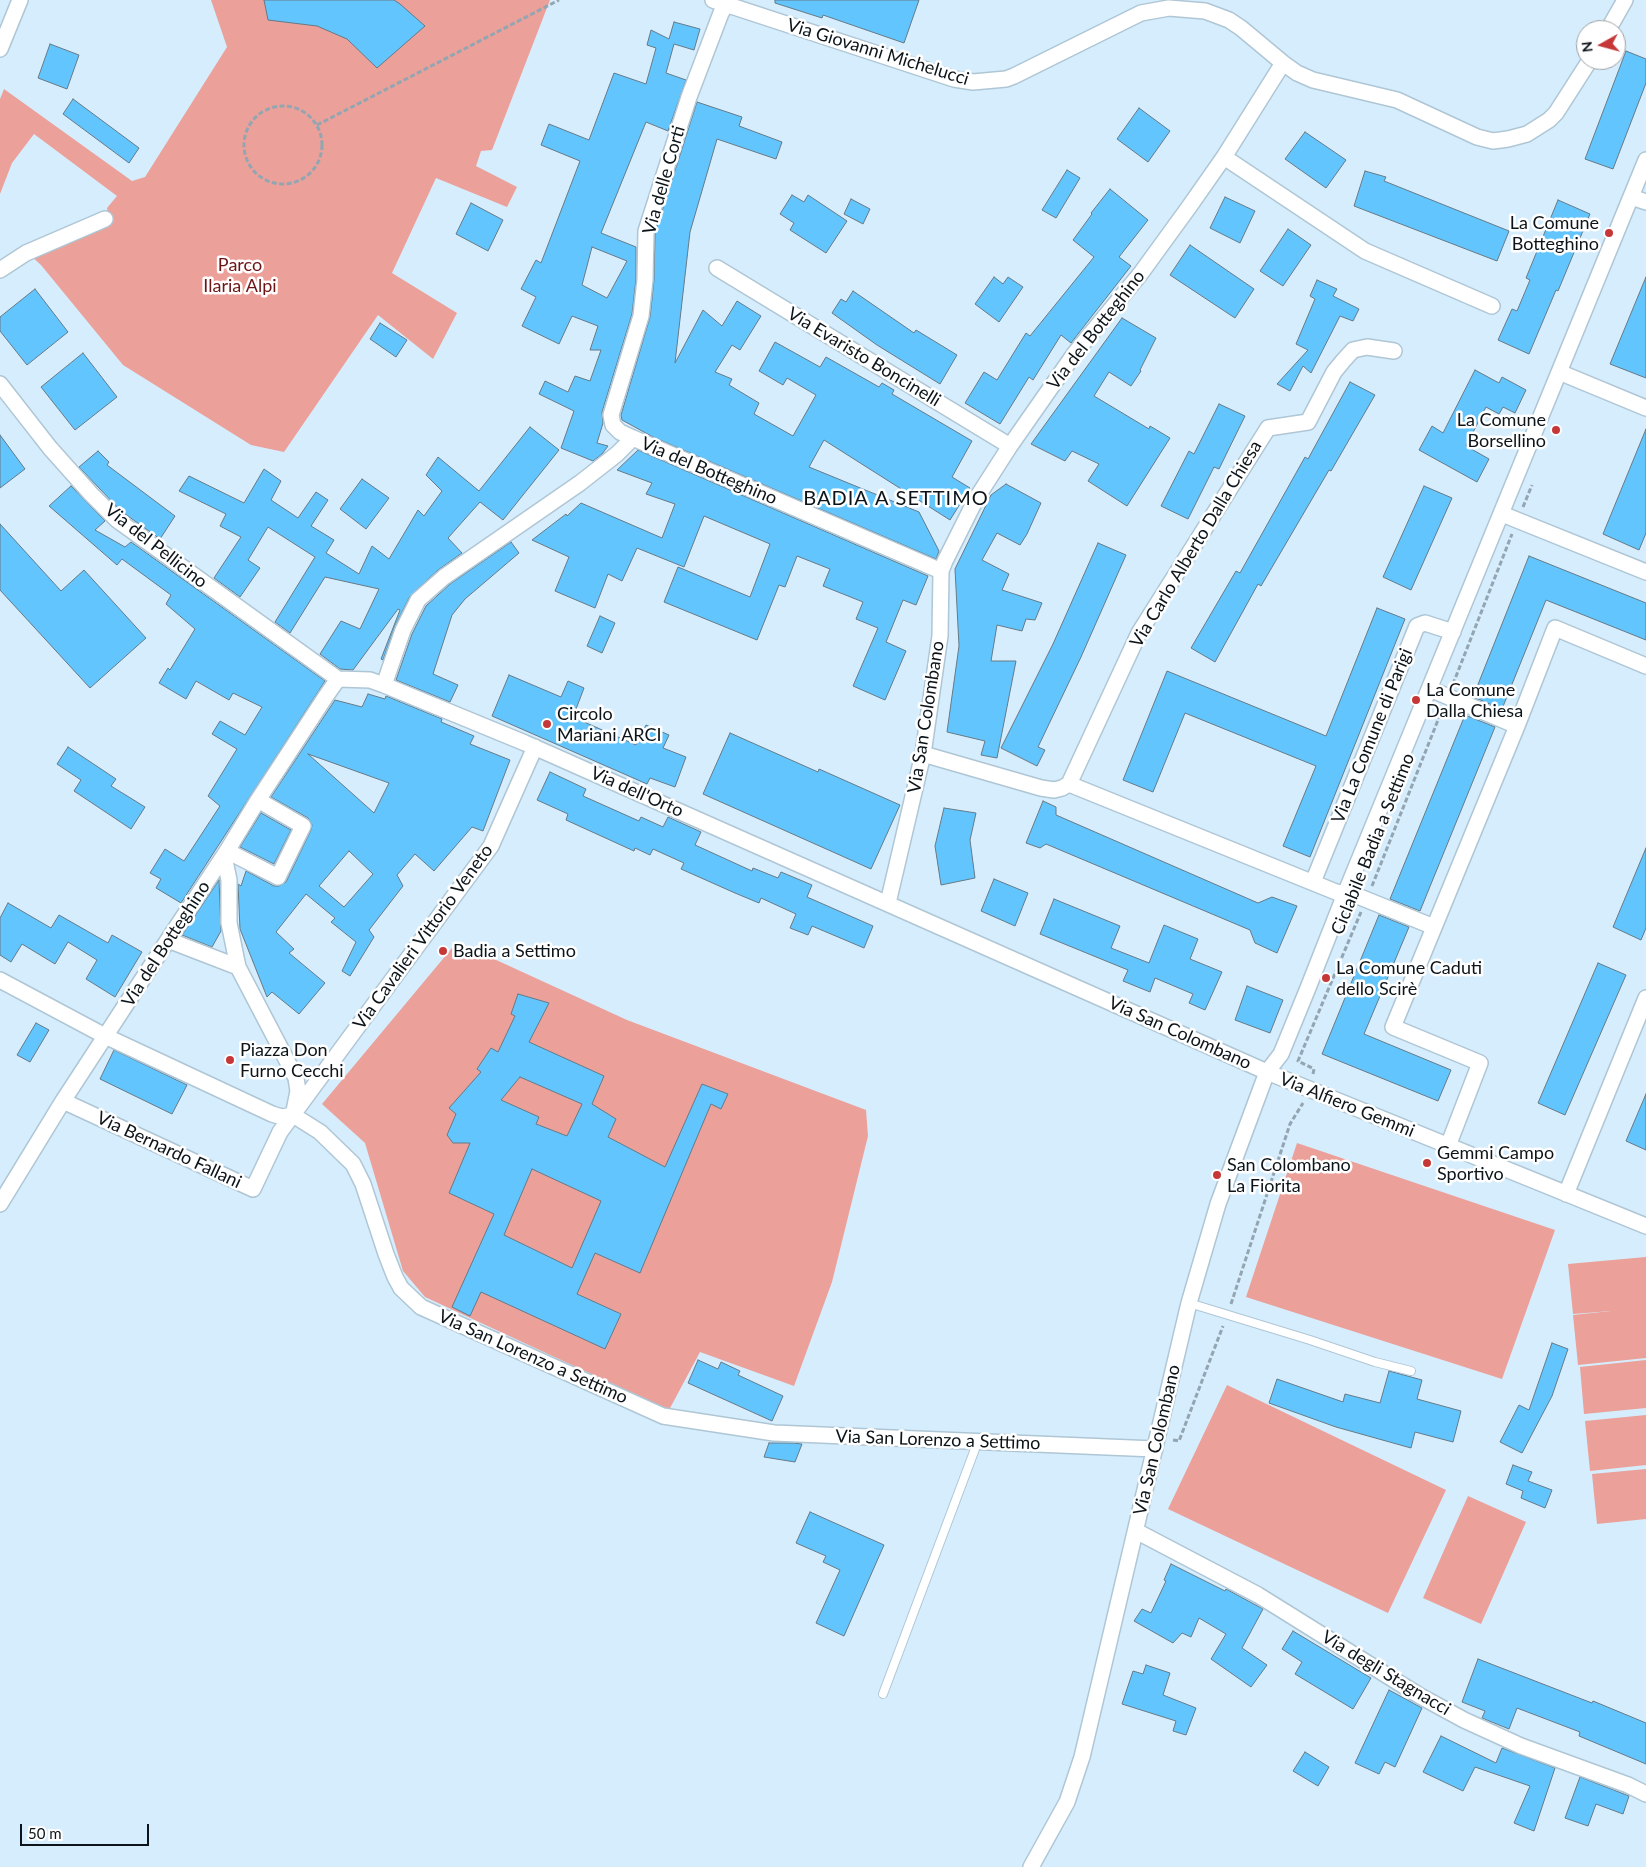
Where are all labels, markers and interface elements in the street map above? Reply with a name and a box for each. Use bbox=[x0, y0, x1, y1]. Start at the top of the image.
street label: Via Giovanni Michelucci bbox=[784, 14, 972, 90]
north arrow bbox=[1576, 20, 1626, 70]
text: N bbox=[1578, 40, 1596, 53]
street label: Via delle Corti bbox=[638, 123, 690, 237]
place label: La Comune Botteghino bbox=[1510, 212, 1599, 254]
marker: La Comune Botteghino bbox=[1603, 227, 1615, 239]
park label: Parco Ilaria Alpi bbox=[203, 254, 277, 296]
street label: Via del Botteghino bbox=[1043, 266, 1149, 394]
street label: Via Evaristo Boncinelli bbox=[783, 303, 945, 411]
place label: La Comune Borsellino bbox=[1457, 409, 1546, 452]
marker: La Comune Borsellino bbox=[1550, 424, 1562, 436]
street label: Via del Botteghino bbox=[638, 433, 780, 509]
street label: Via Carlo Alberto Dalla Chiesa bbox=[1126, 437, 1266, 651]
district label: BADIA A SETTIMO bbox=[801, 487, 991, 511]
street label: Via del Pellicino bbox=[100, 499, 212, 593]
street label: Via San Colombano bbox=[903, 639, 949, 795]
street label: Via La Comune di Parigi bbox=[1327, 645, 1417, 827]
place label: La Comune Dalla Chiesa bbox=[1426, 679, 1523, 722]
marker: La Comune Dalla Chiesa bbox=[1410, 694, 1422, 706]
place label: Circolo Mariani ARCI bbox=[557, 703, 662, 746]
marker: Circolo Mariani ARCI bbox=[541, 718, 553, 730]
street label: Ciclabile Badia a Settimo bbox=[1327, 750, 1419, 938]
street label: Via dell'Orto bbox=[587, 762, 687, 822]
street label: Via Cavalieri Vittorio Veneto bbox=[349, 840, 497, 1034]
street label: Via del Botteghino bbox=[117, 877, 215, 1011]
place label: Badia a Settimo bbox=[453, 940, 576, 962]
marker: Badia a Settimo bbox=[437, 945, 449, 957]
place label: La Comune Caduti dello Scirè bbox=[1336, 957, 1482, 1000]
marker: La Comune Caduti dello Scirè bbox=[1320, 972, 1332, 984]
street label: Via San Colombano bbox=[1105, 992, 1255, 1074]
place label: Piazza Don Furno Cecchi bbox=[240, 1039, 344, 1082]
marker: Piazza Don Furno Cecchi bbox=[224, 1054, 236, 1066]
street label: Via Alfiero Gemmi bbox=[1276, 1068, 1418, 1142]
street label: Via Bernardo Fallani bbox=[93, 1107, 245, 1193]
place label: Gemmi Campo Sportivo bbox=[1437, 1142, 1554, 1184]
place label: San Colombano La Fiorita bbox=[1227, 1154, 1351, 1196]
marker: Gemmi Campo Sportivo bbox=[1421, 1157, 1433, 1169]
marker: San Colombano La Fiorita bbox=[1211, 1169, 1223, 1181]
street label: Via San Lorenzo a Settimo bbox=[435, 1305, 631, 1409]
street label: Via San Colombano bbox=[1129, 1363, 1185, 1517]
street label: Via San Lorenzo a Settimo bbox=[835, 1426, 1041, 1454]
street label: Via degli Stagnacci bbox=[1318, 1626, 1454, 1720]
scale bar bbox=[22, 1814, 151, 1846]
text: 50 m bbox=[28, 1824, 62, 1842]

